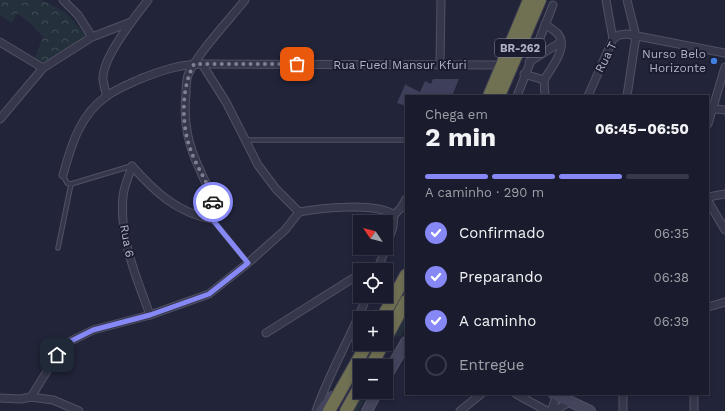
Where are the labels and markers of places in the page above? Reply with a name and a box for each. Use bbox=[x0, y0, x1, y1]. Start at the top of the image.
pin bbox=[280, 47, 314, 81]
place label: Nurso Belo Horizonte bbox=[642, 47, 706, 75]
marker: Nurso Belo Horizonte bbox=[709, 56, 719, 66]
pin bbox=[40, 338, 74, 372]

